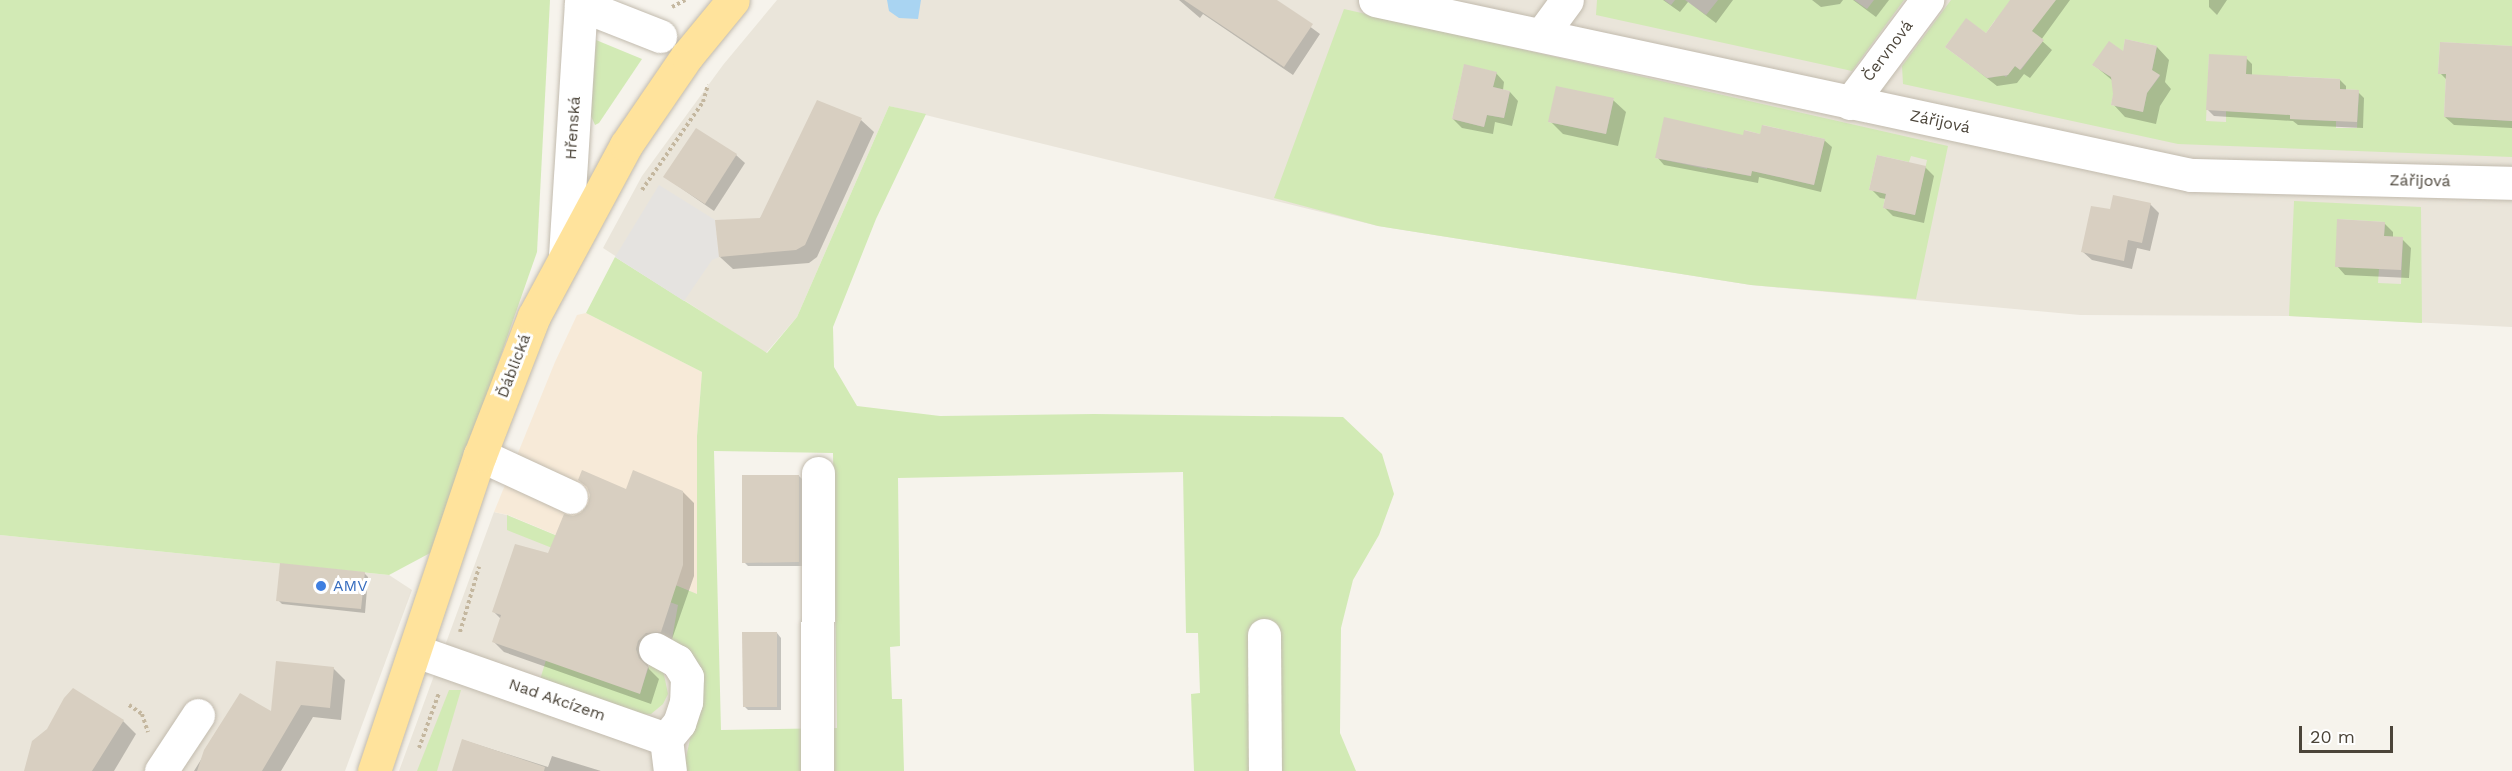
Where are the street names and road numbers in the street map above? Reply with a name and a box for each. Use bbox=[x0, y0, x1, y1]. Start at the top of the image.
street label: Červnová bbox=[1859, 17, 1917, 85]
street label: Hřenská bbox=[561, 96, 585, 160]
street label: Zářijová bbox=[1908, 106, 1972, 138]
street label: Zářijová bbox=[2389, 171, 2451, 191]
street label: Ďáblická bbox=[493, 331, 535, 401]
street label: Nad Akcízem bbox=[506, 674, 608, 726]

